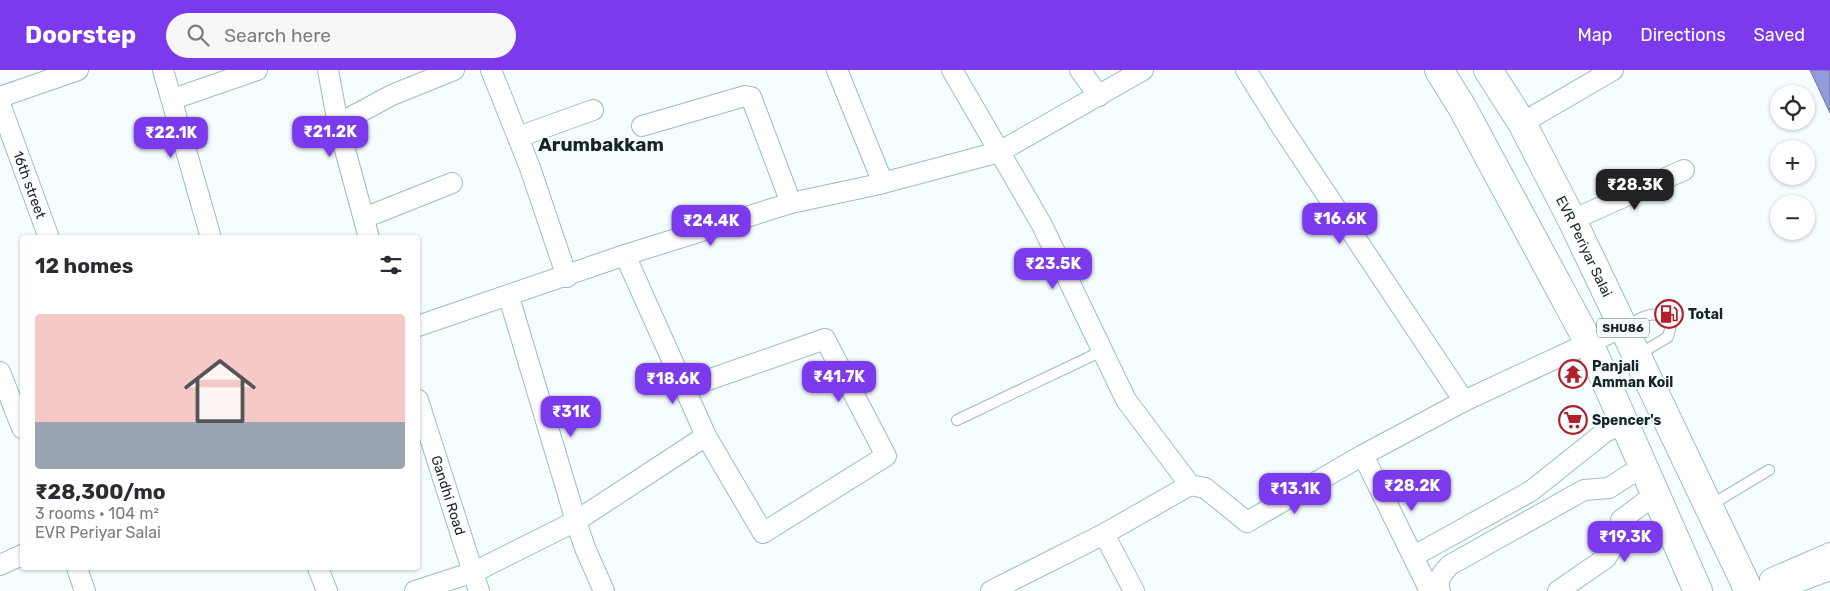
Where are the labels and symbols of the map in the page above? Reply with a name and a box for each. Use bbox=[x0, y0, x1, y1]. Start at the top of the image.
pin: ₹22.1K bbox=[130, 116, 212, 159]
pin: ₹21.2K bbox=[289, 116, 371, 158]
district label: Arumbakkam bbox=[538, 133, 664, 156]
street label: 16th street bbox=[9, 149, 50, 221]
pin: ₹28.3K bbox=[1594, 168, 1676, 211]
street label: EVR Periyar Salai bbox=[1552, 193, 1616, 300]
pin: ₹16.6K bbox=[1299, 202, 1381, 245]
pin: ₹24.4K bbox=[670, 204, 752, 247]
pin: ₹23.5K bbox=[1012, 248, 1094, 290]
fuel station icon: Total bbox=[1654, 299, 1684, 329]
place label: Total bbox=[1688, 306, 1723, 323]
road number: SHU86 bbox=[1597, 318, 1649, 338]
place label: Panjali Amman Koil bbox=[1592, 358, 1673, 391]
temple icon: Panjali Amman Koil bbox=[1558, 359, 1588, 389]
pin: ₹41.7K bbox=[798, 360, 880, 403]
pin: ₹18.6K bbox=[632, 362, 714, 405]
pin: ₹31K bbox=[541, 396, 601, 438]
supermarket icon: Spencer's bbox=[1558, 405, 1588, 435]
place label: Spencer's bbox=[1592, 412, 1662, 429]
street label: Gandhi Road bbox=[428, 453, 469, 537]
pin: ₹28.2K bbox=[1371, 470, 1453, 512]
pin: ₹13.1K bbox=[1254, 472, 1336, 515]
pin: ₹19.3K bbox=[1584, 520, 1666, 563]

